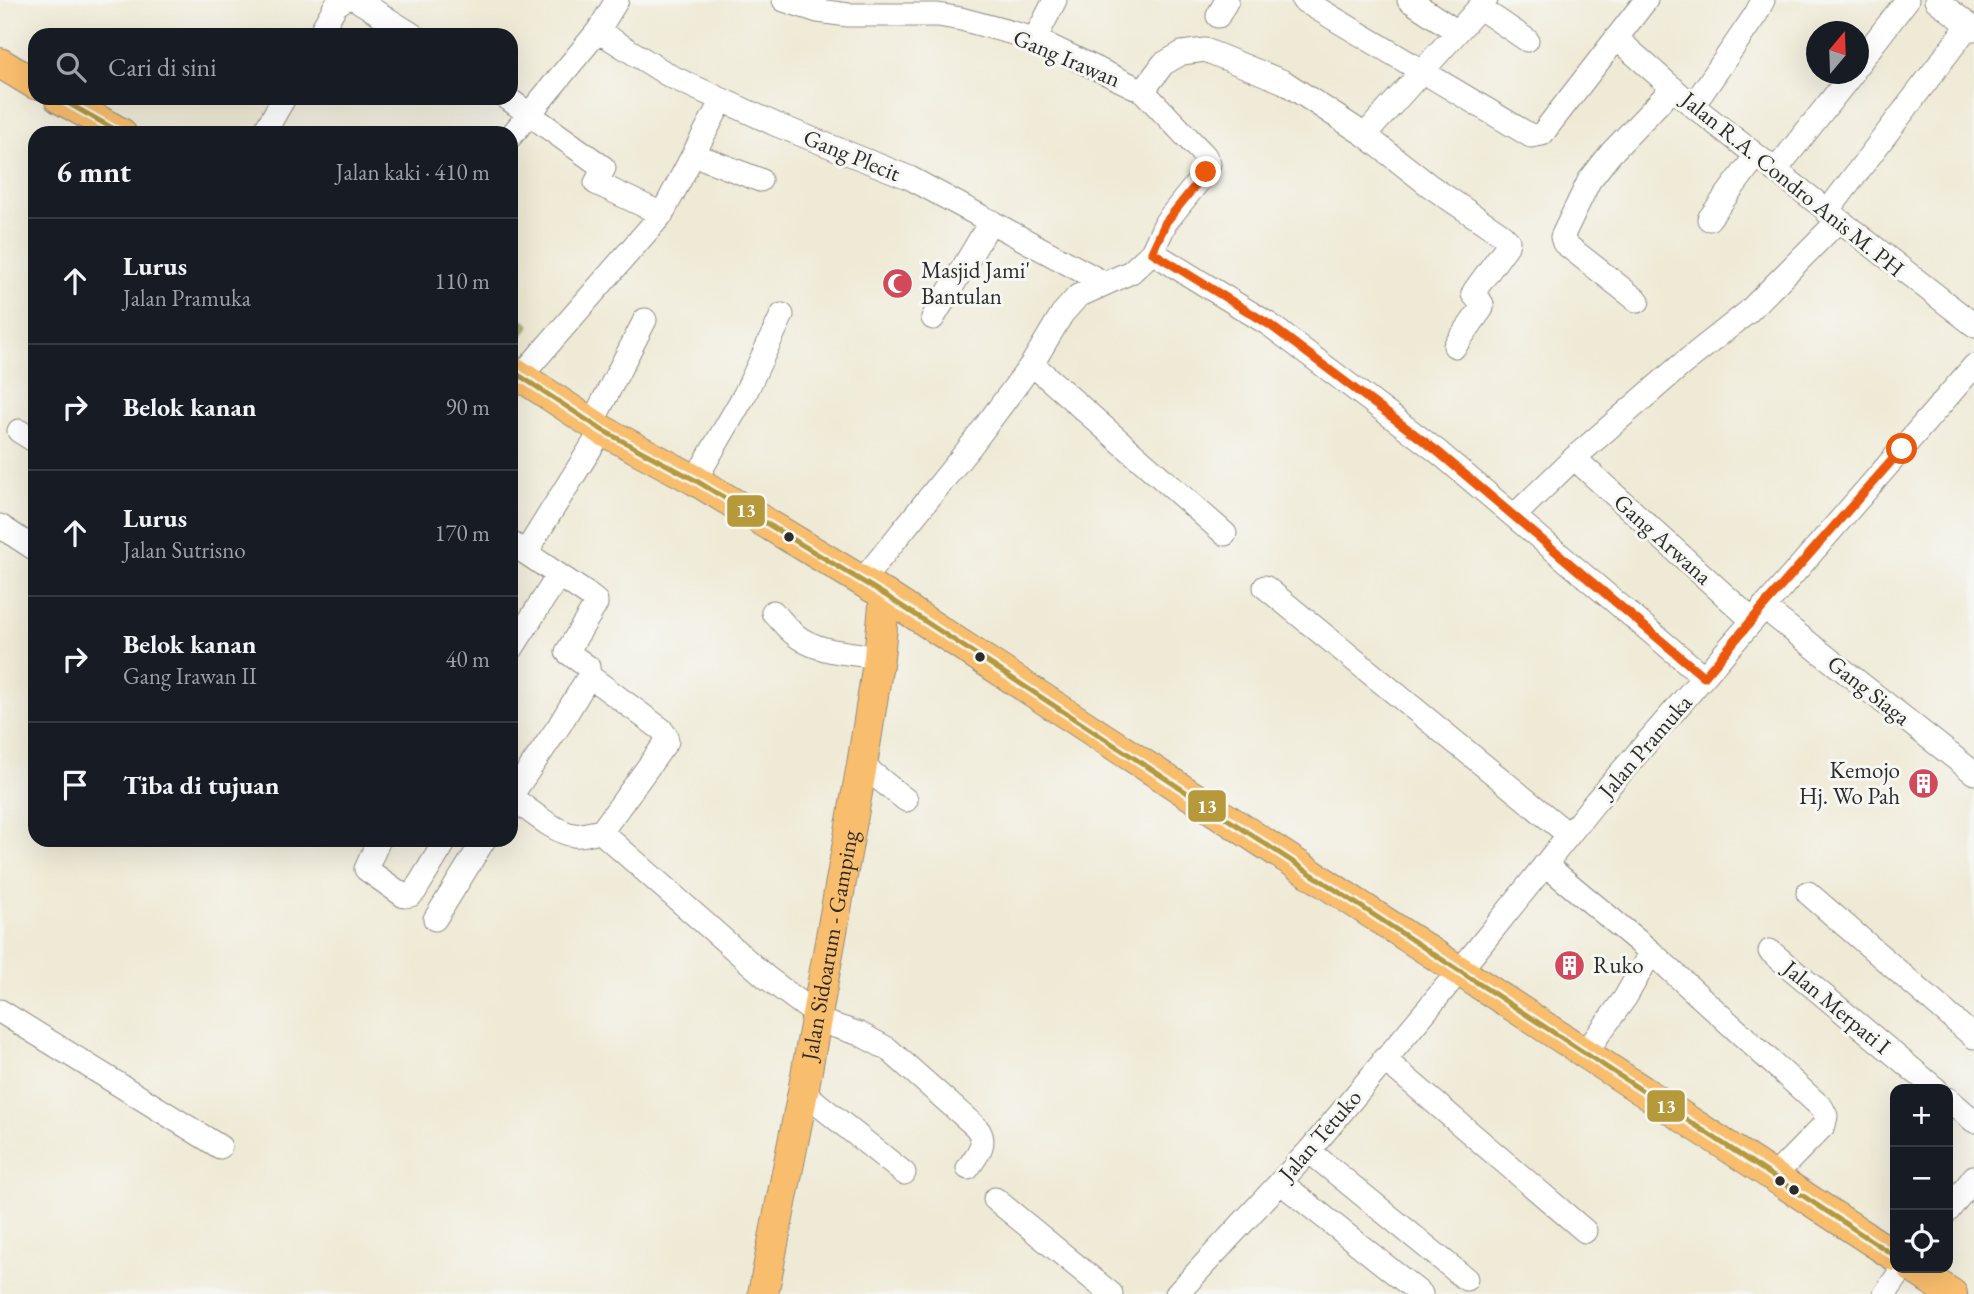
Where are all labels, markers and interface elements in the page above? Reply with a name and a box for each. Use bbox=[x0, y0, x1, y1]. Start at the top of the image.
north arrow bbox=[1806, 21, 1869, 84]
street label: Gang Irawan bbox=[1009, 22, 1125, 94]
search box bbox=[28, 28, 518, 105]
icon: search bbox=[52, 48, 90, 86]
text: Cari di sini bbox=[108, 50, 217, 84]
street label: Jalan R.A. Condro Anis M. PH bbox=[1674, 83, 1911, 283]
street label: Gang Plecit bbox=[799, 122, 906, 188]
text: 6 mnt bbox=[56, 152, 131, 191]
route end bbox=[1190, 156, 1221, 187]
text: Jalan kaki · 410 m bbox=[336, 157, 490, 187]
text: Lurus bbox=[123, 249, 187, 283]
place label: Masjid Jami' Bantulan bbox=[921, 255, 1030, 311]
icon: ahead bbox=[56, 262, 94, 300]
text: 110 m bbox=[434, 266, 490, 296]
mosque icon: Masjid Jami' Bantulan bbox=[881, 266, 915, 300]
text: Jalan Pramuka bbox=[123, 283, 251, 313]
icon: right bbox=[56, 388, 94, 426]
text: Belok kanan bbox=[123, 390, 257, 424]
text: 90 m bbox=[445, 392, 490, 422]
route start bbox=[1886, 433, 1917, 464]
street label: Gang Arwana bbox=[1608, 487, 1719, 592]
line badge: 13 bbox=[726, 494, 766, 528]
text: 13 bbox=[736, 498, 756, 523]
text: Lurus bbox=[123, 501, 187, 535]
icon: ahead bbox=[56, 514, 94, 552]
text: 170 m bbox=[434, 518, 490, 548]
unlabelled marker bbox=[782, 530, 796, 544]
text: Jalan Sutrisno bbox=[123, 535, 246, 565]
text: Belok kanan bbox=[123, 627, 257, 661]
icon: right bbox=[56, 640, 94, 678]
text: 40 m bbox=[445, 644, 490, 674]
street label: Gang Siaga bbox=[1821, 648, 1917, 732]
unlabelled marker bbox=[973, 650, 987, 664]
text: Gang Irawan II bbox=[123, 661, 257, 691]
street label: Jalan Pramuka bbox=[1590, 687, 1699, 806]
place label: Kemojo Hj. Wo Pah bbox=[1799, 755, 1900, 811]
icon: arrive bbox=[56, 766, 94, 804]
building icon: Kemojo Hj. Wo Pah bbox=[1906, 766, 1940, 800]
text: Tiba di tujuan bbox=[123, 768, 279, 802]
line badge: 13 bbox=[1187, 789, 1227, 823]
text: 13 bbox=[1197, 794, 1217, 819]
street label: Jalan Sidoarum - Gamping bbox=[794, 827, 865, 1065]
building icon: Ruko bbox=[1553, 948, 1587, 982]
place label: Ruko bbox=[1593, 950, 1644, 980]
street label: Jalan Merpati I bbox=[1776, 952, 1897, 1061]
street label: Jalan Tetuko bbox=[1271, 1083, 1368, 1189]
map controls bbox=[1890, 1084, 1953, 1273]
button: + bbox=[1890, 1084, 1953, 1147]
line badge: 13 bbox=[1646, 1089, 1686, 1123]
text: 13 bbox=[1656, 1094, 1676, 1119]
button: − bbox=[1890, 1147, 1953, 1210]
unlabelled marker bbox=[1773, 1174, 1787, 1188]
unlabelled marker bbox=[1787, 1183, 1801, 1197]
button: locate bbox=[1890, 1210, 1953, 1273]

